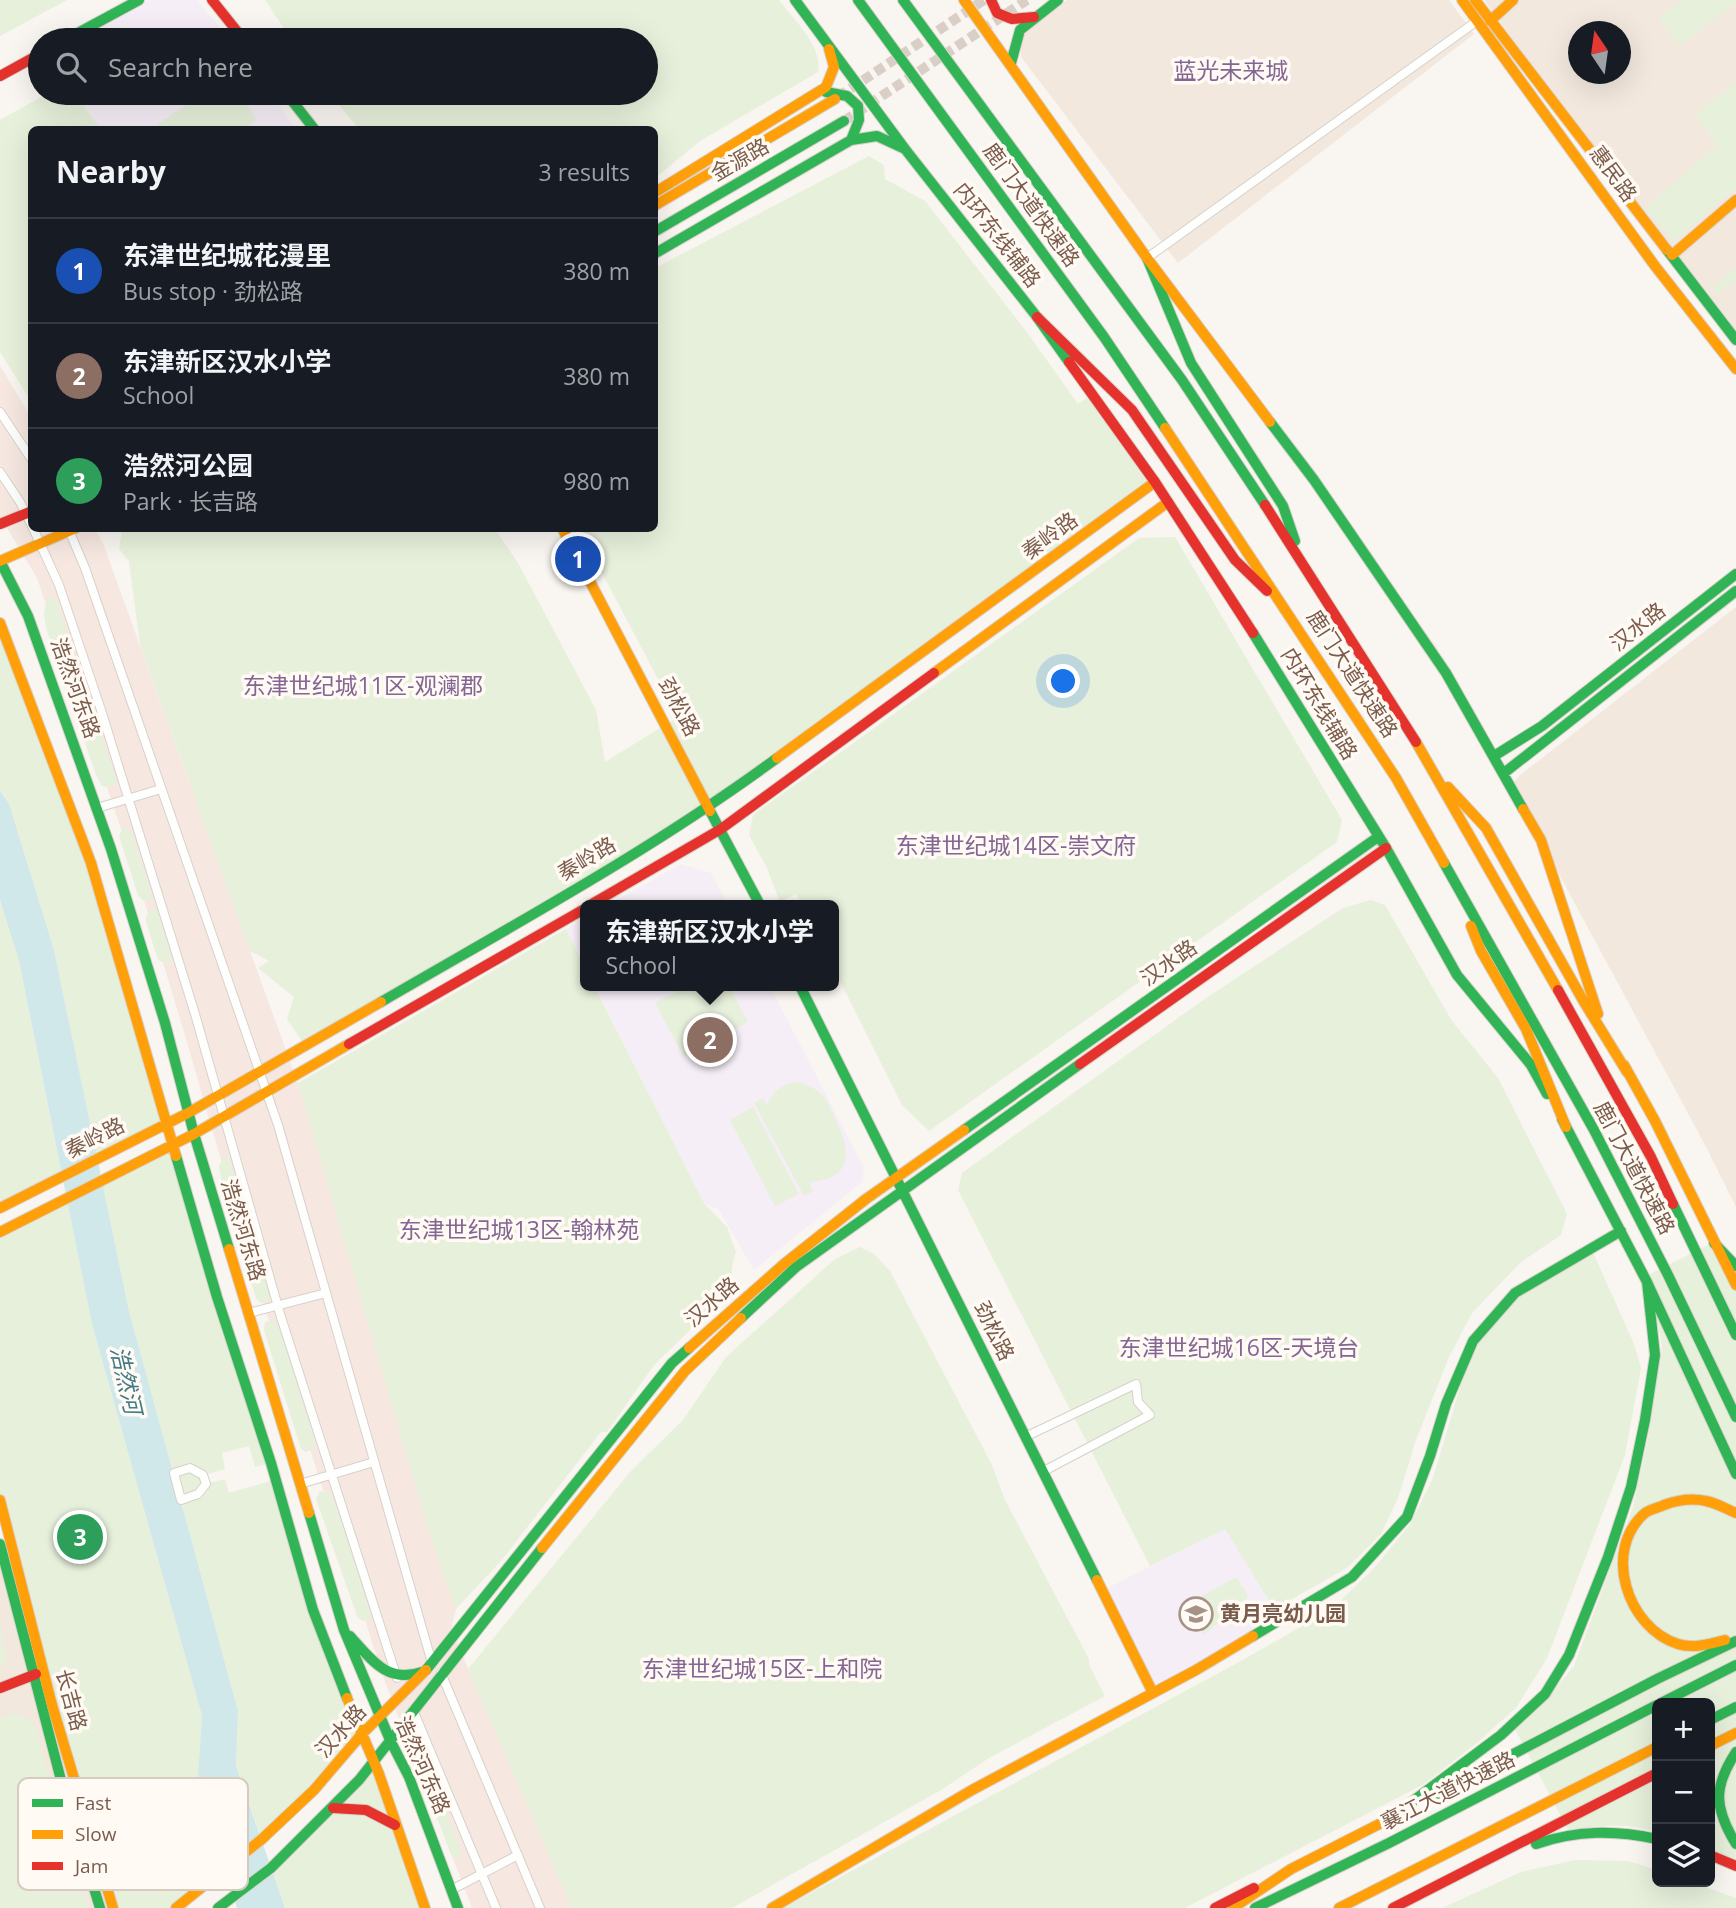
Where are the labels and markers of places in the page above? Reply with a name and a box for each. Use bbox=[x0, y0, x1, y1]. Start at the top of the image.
pin: 1 bbox=[555, 533, 601, 585]
pin: 2 bbox=[687, 1014, 733, 1066]
pin: 3 bbox=[57, 1511, 103, 1563]
school or university icon: 黄月亮幼儿园 bbox=[1177, 1595, 1215, 1633]
place label: 黄月亮幼儿园 bbox=[1220, 1599, 1346, 1627]

